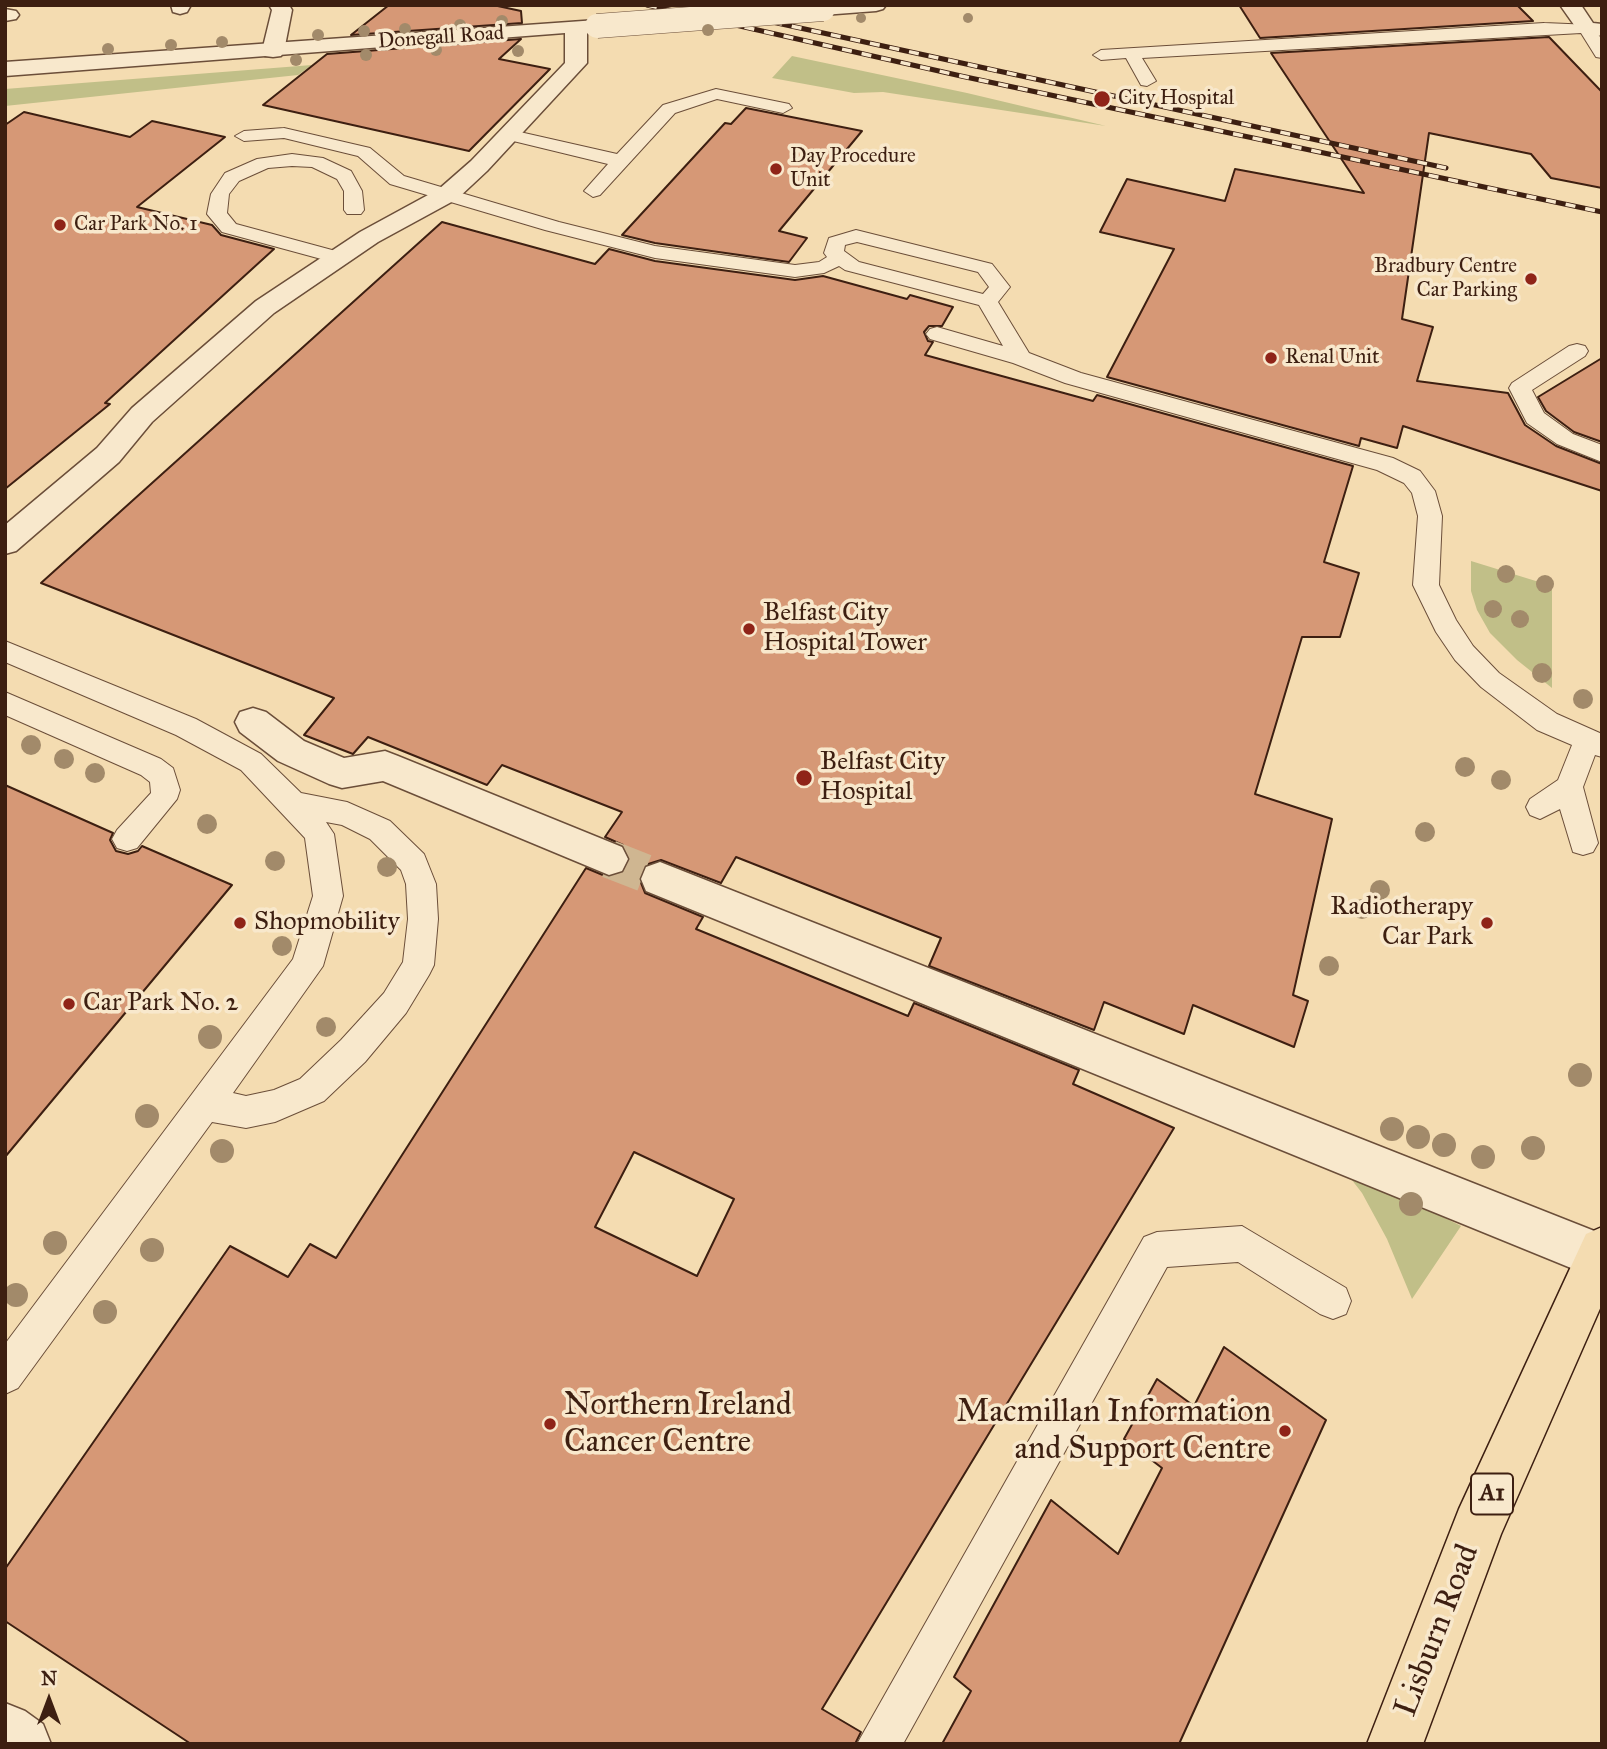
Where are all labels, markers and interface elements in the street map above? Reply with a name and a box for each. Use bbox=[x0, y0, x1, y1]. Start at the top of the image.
street label: Donegall Road bbox=[377, 21, 505, 55]
place label: City Hospital bbox=[1118, 86, 1234, 112]
marker: City Hospital bbox=[1092, 89, 1112, 109]
place label: Day Procedure Unit bbox=[790, 144, 916, 194]
marker: Day Procedure Unit bbox=[768, 161, 784, 177]
place label: Car Park No. 1 bbox=[74, 212, 197, 238]
marker: Car Park No. 1 bbox=[52, 217, 68, 233]
place label: Bradbury Centre Car Parking bbox=[1374, 254, 1517, 304]
marker: Bradbury Centre Car Parking bbox=[1523, 271, 1539, 287]
place label: Renal Unit bbox=[1285, 345, 1379, 371]
marker: Renal Unit bbox=[1263, 350, 1279, 366]
place label: Belfast City Hospital Tower bbox=[763, 598, 927, 660]
marker: Belfast City Hospital Tower bbox=[741, 621, 757, 637]
place label: Belfast City Hospital bbox=[820, 747, 945, 808]
marker: Belfast City Hospital bbox=[794, 768, 814, 788]
place label: Radiotherapy Car Park bbox=[1330, 892, 1473, 954]
place label: Shopmobility bbox=[254, 907, 400, 939]
marker: Shopmobility bbox=[232, 915, 248, 931]
marker: Radiotherapy Car Park bbox=[1479, 915, 1495, 931]
place label: Car Park No. 2 bbox=[83, 988, 238, 1020]
marker: Car Park No. 2 bbox=[61, 996, 77, 1012]
place label: Northern Ireland Cancer Centre bbox=[564, 1387, 792, 1462]
place label: Macmillan Information and Support Centre bbox=[956, 1394, 1271, 1469]
marker: Northern Ireland Cancer Centre bbox=[542, 1416, 558, 1432]
marker: Macmillan Information and Support Centre bbox=[1277, 1423, 1293, 1439]
road number: A1 bbox=[1471, 1474, 1513, 1514]
street label: Lisburn Road bbox=[1388, 1540, 1488, 1722]
north arrow bbox=[14, 1665, 84, 1735]
text: N bbox=[41, 1667, 57, 1690]

